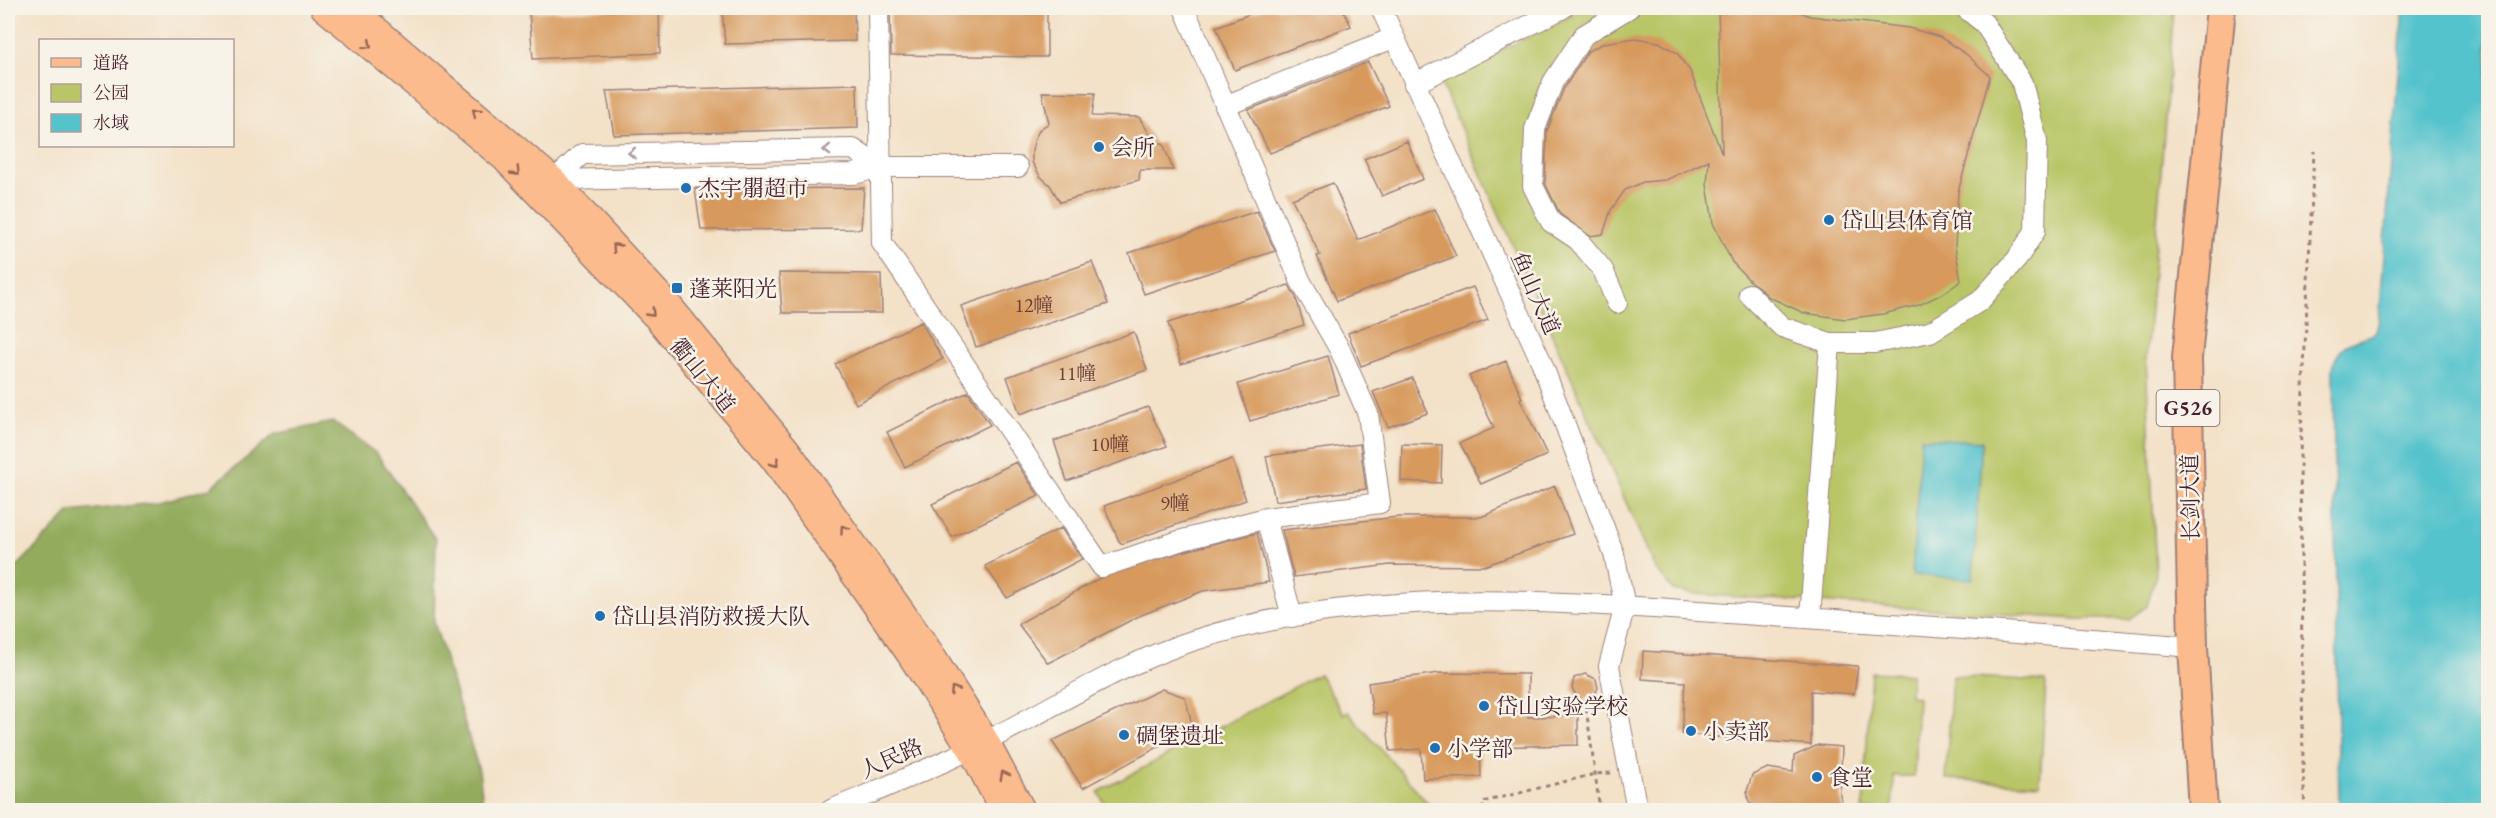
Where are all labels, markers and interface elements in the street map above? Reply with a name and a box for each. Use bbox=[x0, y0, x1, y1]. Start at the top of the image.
one-way arrow bbox=[361, 38, 372, 49]
legend bbox=[39, 39, 234, 147]
text: 道路 bbox=[93, 51, 129, 74]
text: 公园 bbox=[93, 81, 129, 104]
one-way arrow bbox=[472, 108, 483, 119]
text: 水域 bbox=[93, 111, 129, 134]
place label: 会所 bbox=[1111, 133, 1155, 162]
marker: 会所 bbox=[1092, 140, 1106, 154]
one-way arrow bbox=[822, 144, 831, 156]
one-way arrow bbox=[627, 147, 636, 160]
one-way arrow bbox=[509, 165, 520, 175]
place label: 杰宇朤超市 bbox=[698, 174, 808, 203]
marker: 杰宇朤超市 bbox=[679, 181, 693, 195]
place label: 岱山县体育馆 bbox=[1841, 206, 1973, 235]
marker: 岱山县体育馆 bbox=[1822, 213, 1836, 227]
one-way arrow bbox=[612, 244, 623, 254]
street label: 鱼山大道 bbox=[1504, 247, 1567, 339]
place label: 蓬莱阳光 bbox=[689, 274, 777, 303]
marker: 蓬莱阳光 bbox=[670, 281, 684, 295]
house number: 12幢 bbox=[1014, 292, 1054, 318]
one-way arrow bbox=[644, 306, 655, 316]
street label: 衢山大道 bbox=[664, 332, 742, 419]
house number: 11幢 bbox=[1057, 360, 1097, 386]
road number: G526 bbox=[2156, 390, 2220, 426]
house number: 10幢 bbox=[1090, 431, 1130, 457]
street label: 长剑大道 bbox=[2175, 454, 2206, 542]
one-way arrow bbox=[768, 457, 779, 468]
house number: 9幢 bbox=[1160, 490, 1190, 516]
one-way arrow bbox=[840, 525, 851, 536]
place label: 岱山县消防救援大队 bbox=[612, 602, 810, 631]
marker: 岱山县消防救援大队 bbox=[593, 609, 607, 623]
one-way arrow bbox=[950, 686, 962, 696]
place label: 岱山实验学校 bbox=[1496, 692, 1628, 721]
marker: 岱山实验学校 bbox=[1477, 699, 1491, 713]
place label: 小卖部 bbox=[1703, 717, 1769, 746]
place label: 碉堡遗址 bbox=[1136, 721, 1224, 750]
marker: 小卖部 bbox=[1684, 724, 1698, 738]
marker: 碉堡遗址 bbox=[1117, 728, 1131, 742]
street label: 人民路 bbox=[855, 732, 927, 785]
place label: 小学部 bbox=[1447, 734, 1513, 763]
marker: 小学部 bbox=[1428, 741, 1442, 755]
place label: 食堂 bbox=[1829, 763, 1873, 792]
marker: 食堂 bbox=[1810, 770, 1824, 784]
one-way arrow bbox=[1000, 771, 1011, 781]

